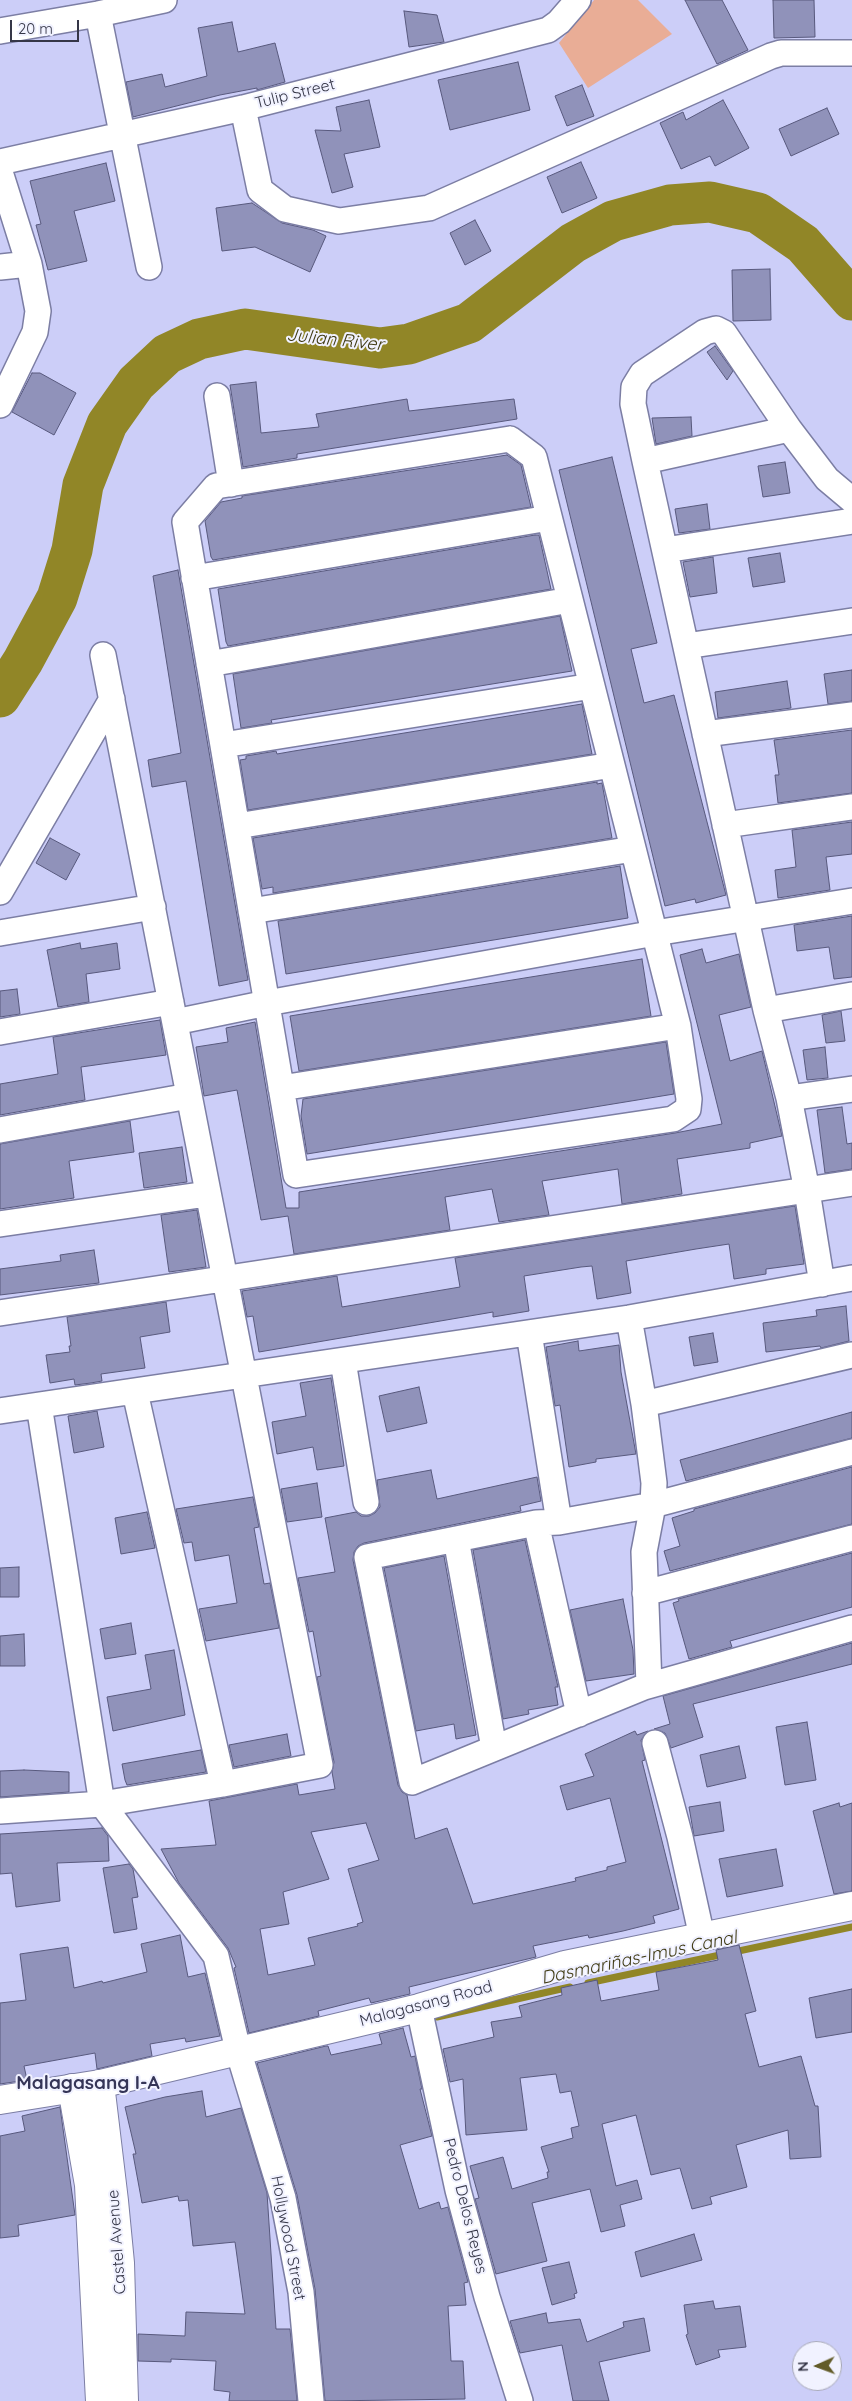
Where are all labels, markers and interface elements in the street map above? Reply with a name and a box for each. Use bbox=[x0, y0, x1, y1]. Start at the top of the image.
scale bar bbox=[12, 10, 81, 42]
text: 20 m bbox=[18, 19, 53, 38]
street label: Tulip Street bbox=[253, 75, 337, 113]
water label: Julian River bbox=[286, 324, 384, 356]
water label: Dasmariñas-Imus Canal bbox=[539, 1927, 739, 1989]
street label: Malagasang Road bbox=[358, 1977, 494, 2031]
district label: Malagasang I-A bbox=[16, 2072, 160, 2094]
street label: Pedro Delos Reyes bbox=[439, 2136, 491, 2276]
street label: Hollywood Street bbox=[267, 2174, 309, 2302]
street label: Castel Avenue bbox=[104, 2189, 130, 2295]
north arrow bbox=[792, 2341, 842, 2391]
text: N bbox=[794, 2361, 812, 2372]

